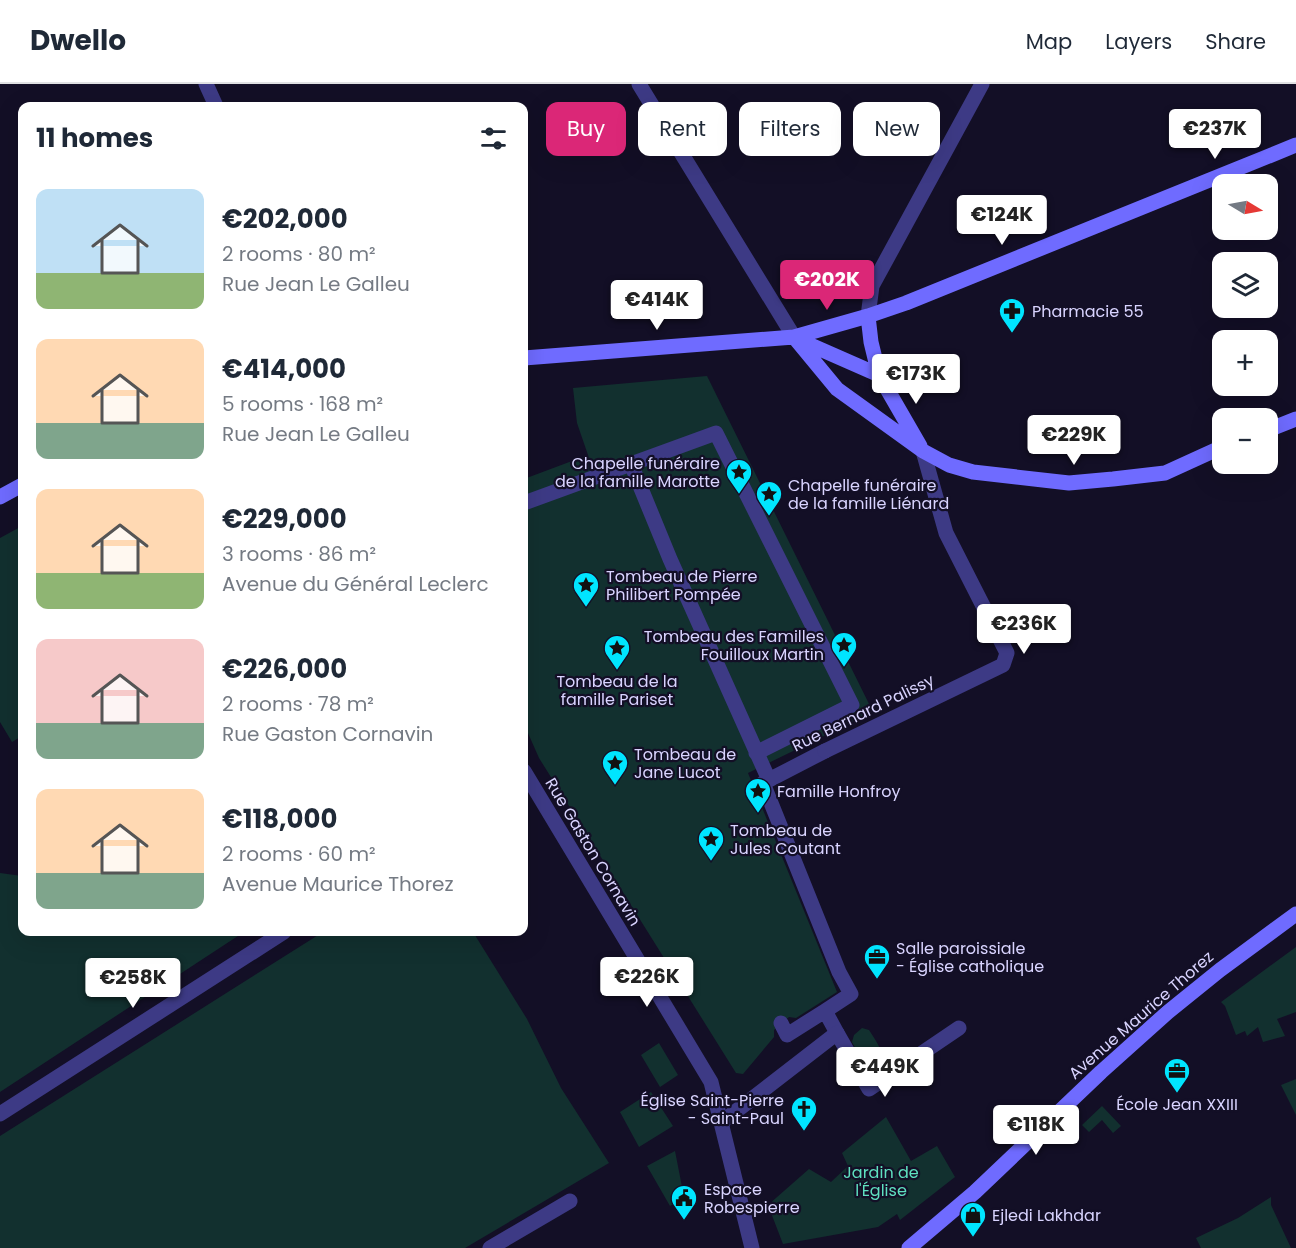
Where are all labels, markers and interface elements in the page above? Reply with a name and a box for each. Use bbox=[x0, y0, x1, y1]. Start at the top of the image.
text: Dwello bbox=[30, 21, 126, 60]
text: Map bbox=[1026, 27, 1072, 56]
text: Layers bbox=[1105, 27, 1172, 56]
text: Share bbox=[1205, 27, 1266, 56]
chip: Buy bbox=[546, 102, 626, 156]
chip: Rent bbox=[638, 102, 727, 156]
chip: Filters bbox=[739, 102, 841, 156]
chip: New bbox=[853, 102, 940, 156]
pin: €237K bbox=[1173, 109, 1257, 160]
text: €237K bbox=[1183, 114, 1247, 142]
text: 11 homes bbox=[36, 120, 153, 156]
icon: filters bbox=[477, 122, 510, 155]
north arrow bbox=[1212, 174, 1278, 240]
map controls bbox=[1212, 174, 1278, 474]
pin: €124K bbox=[960, 195, 1044, 246]
text: €124K bbox=[971, 200, 1033, 228]
text: €202,000 bbox=[222, 201, 348, 237]
icon: home bbox=[84, 213, 156, 285]
text: 2 rooms · 80 m² bbox=[222, 240, 376, 268]
button: layers bbox=[1212, 252, 1278, 318]
pin: €202K bbox=[785, 260, 869, 311]
text: €202K bbox=[794, 265, 860, 293]
text: Rue Jean Le Galleu bbox=[222, 270, 410, 298]
pin: €414K bbox=[615, 280, 699, 331]
text: €414K bbox=[625, 285, 689, 313]
pharmacy icon: Pharmacie 55 bbox=[997, 296, 1027, 334]
place label: Pharmacie 55 bbox=[1032, 300, 1144, 323]
button: + bbox=[1212, 330, 1278, 396]
text: €414,000 bbox=[222, 351, 346, 387]
pin: €173K bbox=[874, 354, 958, 405]
text: €173K bbox=[886, 359, 946, 387]
icon: home bbox=[84, 363, 156, 435]
text: 5 rooms · 168 m² bbox=[222, 390, 383, 418]
button: − bbox=[1212, 408, 1278, 474]
pin: €229K bbox=[1032, 415, 1116, 466]
text: Rue Jean Le Galleu bbox=[222, 420, 410, 448]
text: €229K bbox=[1042, 420, 1107, 448]
place label: Chapelle funéraire de la famille Marotte bbox=[555, 452, 720, 493]
place icon: Chapelle funéraire de la famille Marotte bbox=[724, 457, 754, 495]
place label: Chapelle funéraire de la famille Liénard bbox=[788, 474, 949, 515]
place icon: Chapelle funéraire de la famille Liénard bbox=[754, 479, 784, 517]
text: €229,000 bbox=[222, 501, 347, 537]
icon: home bbox=[84, 513, 156, 585]
text: 3 rooms · 86 m² bbox=[222, 540, 376, 568]
place label: Tombeau de Pierre Philibert Pompée bbox=[606, 565, 758, 606]
text: Avenue du Général Leclerc bbox=[222, 570, 489, 598]
place icon: Tombeau de Pierre Philibert Pompée bbox=[571, 570, 601, 608]
pin: €236K bbox=[982, 604, 1066, 655]
text: €236K bbox=[991, 609, 1057, 637]
place label: Tombeau des Familles Fouilloux Martin bbox=[644, 625, 824, 666]
place icon: Tombeau des Familles Fouilloux Martin bbox=[829, 630, 859, 668]
place icon: Tombeau de la famille Pariset bbox=[602, 633, 632, 671]
text: €226,000 bbox=[222, 651, 347, 687]
icon: home bbox=[84, 663, 156, 735]
street label: Rue Bernard Palissy bbox=[788, 669, 938, 757]
place label: Tombeau de la famille Pariset bbox=[556, 670, 678, 711]
text: 2 rooms · 78 m² bbox=[222, 690, 374, 718]
text: Rue Gaston Cornavin bbox=[222, 720, 433, 748]
place label: Tombeau de Jane Lucot bbox=[634, 743, 736, 784]
place icon: Tombeau de Jane Lucot bbox=[600, 748, 630, 786]
street label: Rue Gaston Cornavin bbox=[540, 774, 646, 930]
place icon: Famille Honfroy bbox=[743, 776, 773, 814]
place label: Famille Honfroy bbox=[777, 780, 900, 803]
text: €118,000 bbox=[222, 801, 337, 837]
icon: home bbox=[84, 813, 156, 885]
place label: Tombeau de Jules Coutant bbox=[730, 819, 841, 860]
place icon: Tombeau de Jules Coutant bbox=[696, 824, 726, 862]
text: 2 rooms · 60 m² bbox=[222, 840, 376, 868]
text: Avenue Maurice Thorez bbox=[222, 870, 454, 898]
place label: Salle paroissiale - Église catholique bbox=[896, 937, 1044, 978]
office icon: Salle paroissiale - Église catholique bbox=[862, 942, 892, 980]
street label: Avenue Maurice Thorez bbox=[1064, 946, 1218, 1084]
pin: €226K bbox=[605, 957, 689, 1008]
pin: €258K bbox=[91, 958, 175, 1009]
text: €226K bbox=[614, 962, 680, 990]
text: €258K bbox=[99, 963, 167, 991]
pin: €449K bbox=[843, 1047, 927, 1098]
text: €449K bbox=[850, 1052, 920, 1080]
office icon: École Jean XXIII bbox=[1162, 1056, 1192, 1094]
place label: Église Saint-Pierre - Saint-Paul bbox=[641, 1089, 784, 1130]
place label: École Jean XXIII bbox=[1116, 1093, 1238, 1116]
church icon: Église Saint-Pierre - Saint-Paul bbox=[789, 1094, 819, 1132]
pin: €118K bbox=[994, 1105, 1078, 1156]
text: €118K bbox=[1007, 1110, 1065, 1138]
park label: Jardin de l'Église bbox=[843, 1161, 919, 1202]
place label: Espace Robespierre bbox=[704, 1178, 800, 1219]
public building icon: Espace Robespierre bbox=[669, 1183, 699, 1221]
shop icon: Ejledi Lakhdar bbox=[958, 1200, 988, 1238]
place label: Ejledi Lakhdar bbox=[992, 1204, 1101, 1227]

